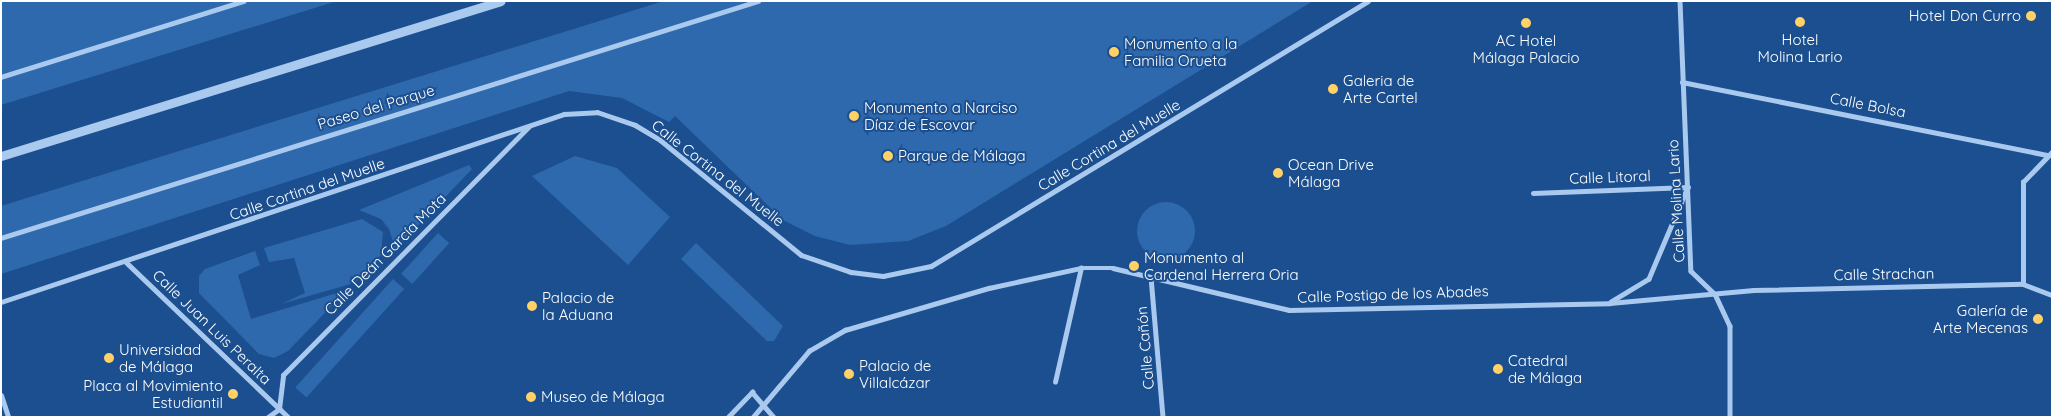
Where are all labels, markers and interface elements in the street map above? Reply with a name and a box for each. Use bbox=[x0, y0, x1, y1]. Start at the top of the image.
place label: Hotel Don Curro bbox=[1909, 7, 2021, 25]
marker: Hotel Don Curro bbox=[2025, 10, 2037, 22]
marker: Hotel Molina Lario bbox=[1794, 16, 1806, 28]
marker: AC Hotel Málaga Palacio bbox=[1520, 17, 1532, 29]
place label: Hotel Molina Lario bbox=[1757, 30, 1843, 65]
place label: AC Hotel Málaga Palacio bbox=[1472, 31, 1580, 66]
place label: Monumento a la Familia Orueta bbox=[1124, 34, 1237, 69]
marker: Monumento a la Familia Orueta bbox=[1108, 46, 1120, 58]
place label: Galeria de Arte Cartel bbox=[1343, 71, 1418, 106]
street label: Paseo del Parque bbox=[315, 81, 437, 133]
marker: Galeria de Arte Cartel bbox=[1327, 83, 1339, 95]
street label: Calle Bolsa bbox=[1829, 89, 1907, 121]
street label: Calle Cortina del Muelle bbox=[1035, 95, 1183, 195]
place label: Monumento a Narciso Díaz de Escovar bbox=[864, 98, 1017, 133]
marker: Monumento a Narciso Díaz de Escovar bbox=[848, 110, 860, 122]
street label: Calle Cortina del Muelle bbox=[648, 116, 788, 230]
street label: Calle Molina Lario bbox=[1664, 139, 1688, 263]
place label: Parque de Málaga bbox=[898, 147, 1026, 165]
marker: Parque de Málaga bbox=[882, 150, 894, 162]
street label: Calle Cortina del Muelle bbox=[227, 154, 387, 224]
place label: Ocean Drive Málaga bbox=[1288, 155, 1374, 190]
marker: Ocean Drive Málaga bbox=[1272, 167, 1284, 179]
street label: Calle Litoral bbox=[1569, 167, 1651, 187]
street label: Calle Deán García Mota bbox=[320, 189, 450, 319]
place label: Monumento al Cardenal Herrera Oria bbox=[1144, 248, 1299, 283]
marker: Monumento al Cardenal Herrera Oria bbox=[1128, 260, 1140, 272]
street label: Calle Strachan bbox=[1834, 264, 1934, 284]
street label: Calle Juan Luis Peralta bbox=[149, 266, 275, 388]
street label: Calle Postigo de los Abades bbox=[1297, 282, 1489, 306]
place label: Palacio de la Aduana bbox=[542, 288, 614, 323]
marker: Palacio de la Aduana bbox=[526, 300, 538, 312]
place label: Galería de Arte Mecenas bbox=[1933, 301, 2028, 336]
street label: Calle Cañón bbox=[1132, 306, 1158, 390]
marker: Galería de Arte Mecenas bbox=[2032, 313, 2044, 325]
place label: Universidad de Málaga bbox=[119, 340, 201, 375]
place label: Catedral de Málaga bbox=[1508, 351, 1582, 386]
marker: Universidad de Málaga bbox=[103, 352, 115, 364]
place label: Palacio de Villalcázar bbox=[859, 356, 931, 391]
marker: Catedral de Málaga bbox=[1492, 363, 1504, 375]
marker: Palacio de Villalcázar bbox=[843, 368, 855, 380]
place label: Placa al Movimiento Estudiantil bbox=[83, 376, 223, 411]
marker: Placa al Movimiento Estudiantil bbox=[227, 388, 239, 400]
place label: Museo de Málaga bbox=[541, 388, 665, 406]
marker: Museo de Málaga bbox=[525, 391, 537, 403]

